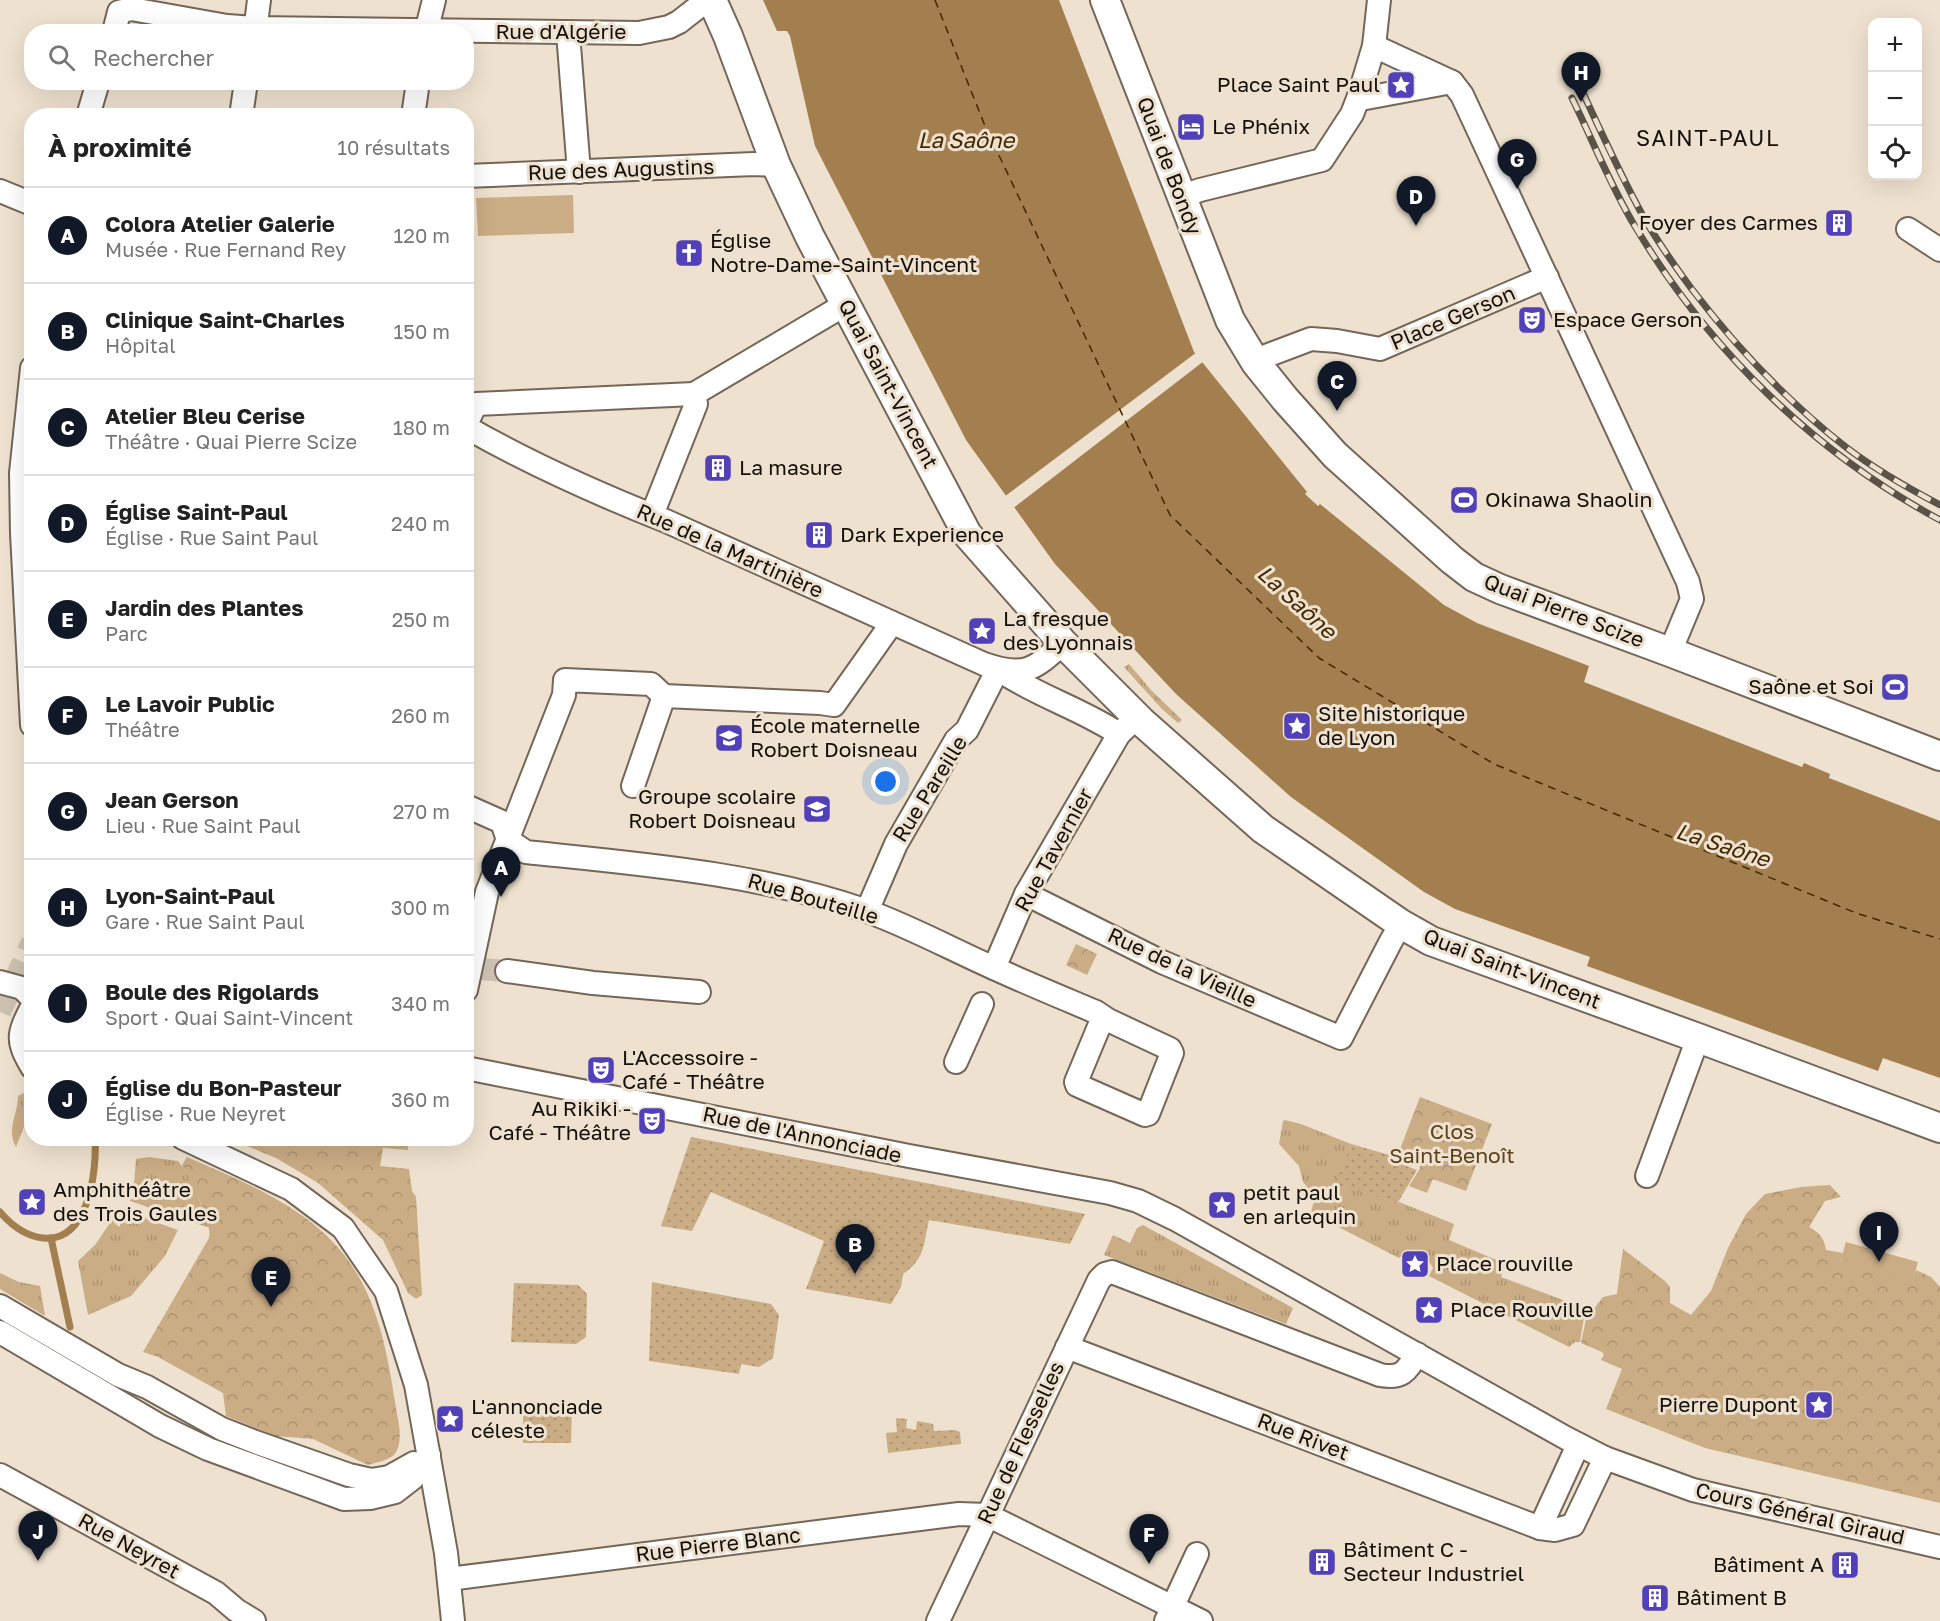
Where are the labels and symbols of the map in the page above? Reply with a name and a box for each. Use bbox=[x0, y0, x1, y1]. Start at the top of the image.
street label: Rue d'Algérie bbox=[495, 18, 627, 44]
pin: H bbox=[1562, 52, 1600, 102]
place icon: Place Saint Paul bbox=[1385, 69, 1417, 101]
place label: Place Saint Paul bbox=[1217, 71, 1380, 97]
street label: Quai de Bondy bbox=[1132, 93, 1208, 238]
hotel icon: Le Phénix bbox=[1175, 111, 1207, 143]
place label: Le Phénix bbox=[1212, 113, 1311, 139]
district label: SAINT-PAUL bbox=[1636, 124, 1780, 151]
water label: La Saône bbox=[918, 126, 1017, 153]
pin: G bbox=[1498, 140, 1537, 189]
street label: Rue des Augustins bbox=[527, 153, 715, 185]
pin: D bbox=[1396, 176, 1436, 226]
building icon: Foyer des Carmes bbox=[1823, 207, 1855, 239]
place label: Foyer des Carmes bbox=[1639, 209, 1818, 235]
place label: Église Notre-Dame-Saint-Vincent bbox=[710, 227, 977, 277]
church icon: Église Notre-Dame-Saint-Vincent bbox=[673, 237, 705, 269]
street label: Place Gerson bbox=[1386, 279, 1519, 355]
street label: Quai Saint-Vincent bbox=[833, 294, 944, 473]
theatre icon: Espace Gerson bbox=[1516, 304, 1548, 336]
place label: Espace Gerson bbox=[1553, 306, 1702, 332]
pin: C bbox=[1318, 362, 1356, 411]
building icon: La masure bbox=[702, 452, 734, 484]
place label: La masure bbox=[739, 454, 843, 480]
sports icon: Okinawa Shaolin bbox=[1448, 484, 1480, 516]
place label: Okinawa Shaolin bbox=[1485, 486, 1652, 512]
street label: Rue de la Martinière bbox=[633, 497, 828, 603]
building icon: Dark Experience bbox=[803, 519, 835, 551]
place label: Dark Experience bbox=[840, 521, 1004, 547]
water label: La Saône bbox=[1252, 559, 1344, 646]
street label: Quai Pierre Scize bbox=[1481, 568, 1648, 653]
place label: La fresque des Lyonnais bbox=[1003, 605, 1133, 655]
place icon: La fresque des Lyonnais bbox=[966, 615, 998, 647]
sports icon: Saône et Soi bbox=[1879, 671, 1911, 703]
place label: Saône et Soi bbox=[1748, 673, 1874, 699]
place label: Site historique de Lyon bbox=[1318, 700, 1465, 750]
place icon: Site historique de Lyon bbox=[1281, 710, 1313, 742]
place label: École maternelle Robert Doisneau bbox=[750, 712, 920, 762]
school or university icon: École maternelle Robert Doisneau bbox=[713, 722, 745, 754]
street label: Rue Pareille bbox=[886, 730, 972, 847]
your location bbox=[871, 767, 900, 796]
place label: Groupe scolaire Robert Doisneau bbox=[628, 783, 796, 833]
street label: Rue Tavernier bbox=[1008, 783, 1098, 916]
school or university icon: Groupe scolaire Robert Doisneau bbox=[801, 793, 833, 825]
water label: La Saône bbox=[1673, 817, 1775, 873]
pin: A bbox=[482, 848, 520, 897]
street label: Rue Bouteille bbox=[745, 867, 882, 929]
street label: Rue de la Vieille bbox=[1104, 921, 1261, 1013]
street label: Quai Saint-Vincent bbox=[1420, 922, 1605, 1014]
place label: L'Accessoire - Café - Théâtre bbox=[622, 1044, 765, 1094]
theatre icon: L'Accessoire - Café - Théâtre bbox=[585, 1054, 617, 1086]
place label: Au Rikiki - Café - Théâtre bbox=[488, 1095, 631, 1145]
street label: Rue de l'Annonciade bbox=[700, 1100, 904, 1168]
theatre icon: Au Rikiki - Café - Théâtre bbox=[636, 1105, 668, 1137]
park label: Clos Saint-Benoît bbox=[1389, 1118, 1515, 1168]
place label: Amphithéâtre des Trois Gaules bbox=[53, 1176, 217, 1226]
place label: petit paul en arlequin bbox=[1243, 1179, 1356, 1229]
place icon: Amphithéâtre des Trois Gaules bbox=[16, 1186, 48, 1218]
place icon: petit paul en arlequin bbox=[1206, 1189, 1238, 1221]
pin: I bbox=[1860, 1212, 1898, 1262]
pin: B bbox=[836, 1224, 874, 1274]
place icon: Place rouville bbox=[1399, 1248, 1431, 1280]
place label: Place rouville bbox=[1436, 1250, 1573, 1276]
pin: E bbox=[252, 1258, 290, 1307]
place icon: Place Rouville bbox=[1413, 1294, 1445, 1326]
place label: Place Rouville bbox=[1450, 1296, 1593, 1322]
street label: Rue de Flesselles bbox=[971, 1357, 1069, 1528]
place icon: Pierre Dupont bbox=[1803, 1389, 1835, 1421]
place label: Pierre Dupont bbox=[1659, 1391, 1798, 1417]
place label: L'annonciade céleste bbox=[471, 1393, 603, 1443]
place icon: L'annonciade céleste bbox=[434, 1403, 466, 1435]
street label: Rue Rivet bbox=[1254, 1407, 1353, 1465]
street label: Cours Général Giraud bbox=[1693, 1476, 1907, 1550]
street label: Rue Neyret bbox=[74, 1507, 185, 1584]
pin: J bbox=[18, 1512, 57, 1561]
pin: F bbox=[1130, 1514, 1168, 1564]
street label: Rue Pierre Blanc bbox=[634, 1521, 802, 1567]
place label: Bâtiment C - Secteur Industriel bbox=[1343, 1536, 1524, 1586]
building icon: Bâtiment C - Secteur Industriel bbox=[1306, 1546, 1338, 1578]
building icon: Bâtiment A bbox=[1829, 1549, 1861, 1581]
place label: Bâtiment A bbox=[1713, 1551, 1824, 1577]
building icon: Bâtiment B bbox=[1639, 1582, 1671, 1614]
place label: Bâtiment B bbox=[1676, 1584, 1787, 1610]

